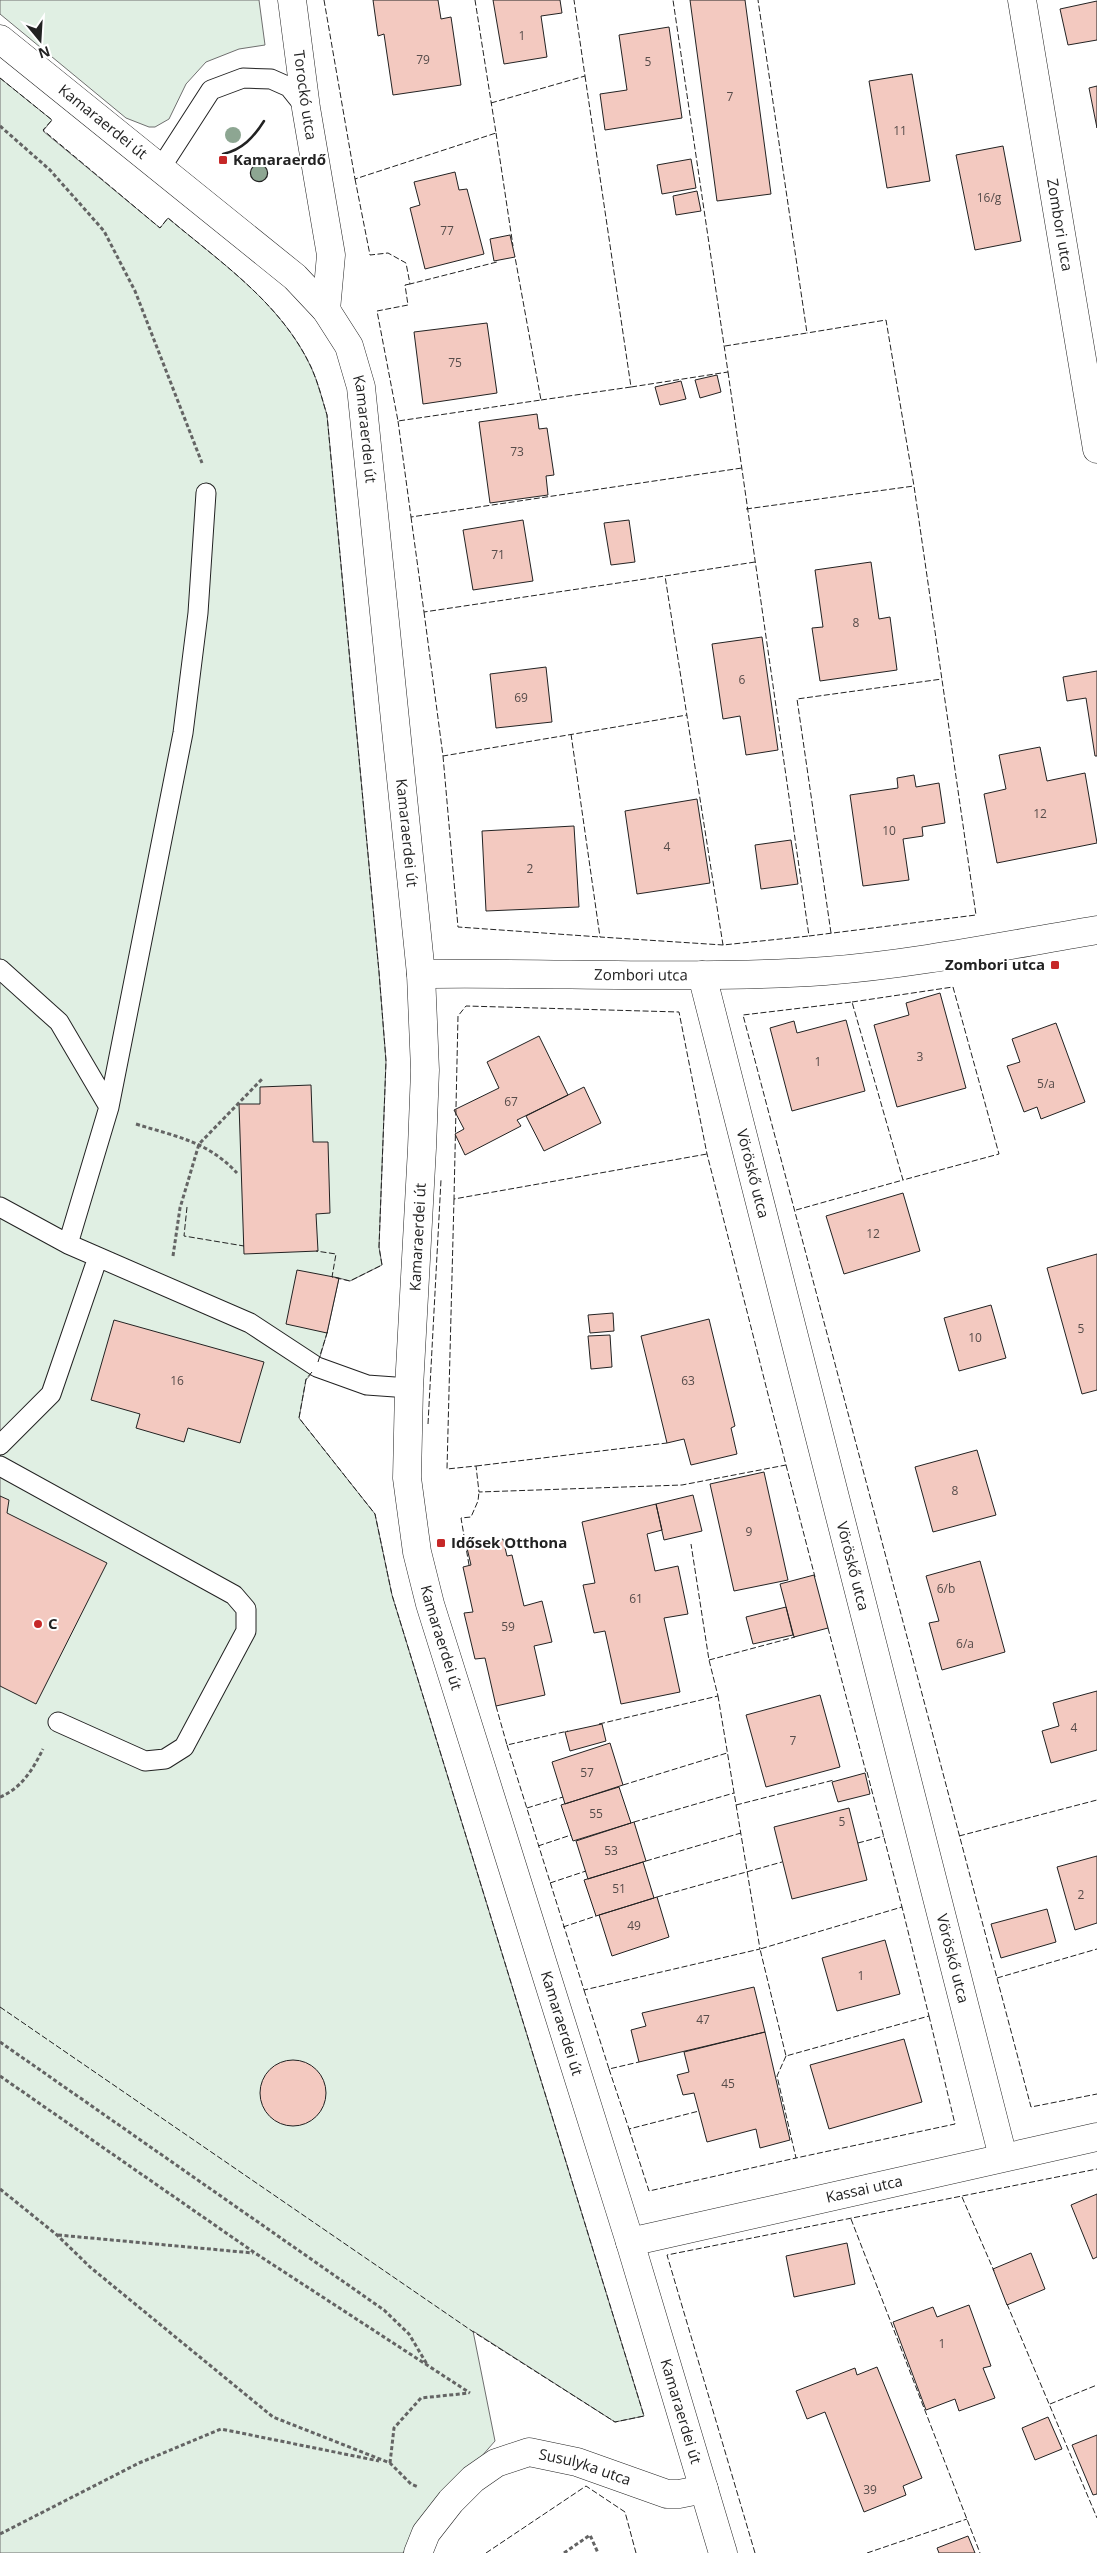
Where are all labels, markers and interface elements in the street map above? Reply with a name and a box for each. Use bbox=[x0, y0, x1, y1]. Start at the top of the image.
north arrow bbox=[15, 15, 65, 65]
house number: 1 bbox=[519, 27, 525, 44]
text: N bbox=[36, 42, 53, 64]
street label: Torockó utca bbox=[290, 49, 322, 141]
house number: 79 bbox=[416, 51, 430, 68]
house number: 5 bbox=[645, 53, 652, 70]
street label: Kamaraerdei út bbox=[55, 79, 152, 163]
house number: 7 bbox=[727, 88, 734, 105]
house number: 11 bbox=[893, 122, 907, 139]
place label: Kamaraerdő bbox=[233, 149, 327, 169]
marker: Kamaraerdő bbox=[217, 154, 229, 166]
street label: Zombori utca bbox=[1043, 177, 1078, 273]
house number: 16/g bbox=[977, 189, 1002, 206]
house number: 77 bbox=[440, 222, 454, 239]
house number: 75 bbox=[448, 354, 462, 371]
street label: Kamaraerdei út bbox=[349, 372, 382, 484]
house number: 73 bbox=[510, 443, 524, 460]
house number: 71 bbox=[491, 546, 505, 563]
house number: 8 bbox=[853, 614, 860, 631]
house number: 6 bbox=[739, 671, 746, 688]
house number: 69 bbox=[514, 689, 528, 706]
street label: Kamaraerdei út bbox=[392, 778, 423, 888]
house number: 12 bbox=[1033, 805, 1047, 822]
house number: 10 bbox=[882, 822, 896, 839]
house number: 4 bbox=[664, 838, 671, 855]
house number: 2 bbox=[527, 860, 534, 877]
place label: Zombori utca bbox=[945, 954, 1045, 974]
marker: Zombori utca bbox=[1049, 959, 1061, 971]
street label: Zombori utca bbox=[594, 964, 688, 984]
house number: 3 bbox=[917, 1048, 924, 1065]
house number: 1 bbox=[815, 1053, 821, 1070]
house number: 5/a bbox=[1037, 1075, 1055, 1092]
house number: 67 bbox=[504, 1093, 518, 1110]
street label: Vöröskő utca bbox=[733, 1127, 775, 1220]
street label: Kamaraerdei út bbox=[404, 1182, 430, 1292]
house number: 12 bbox=[866, 1225, 880, 1242]
house number: 5 bbox=[1078, 1320, 1085, 1337]
house number: 10 bbox=[968, 1329, 982, 1346]
house number: 16 bbox=[170, 1372, 184, 1389]
house number: 63 bbox=[681, 1372, 695, 1389]
house number: 8 bbox=[952, 1482, 959, 1499]
street label: Vöröskő utca bbox=[833, 1519, 874, 1613]
house number: 9 bbox=[746, 1523, 753, 1540]
place label: Idősek Otthona bbox=[451, 1532, 567, 1552]
marker: Idősek Otthona bbox=[435, 1537, 447, 1549]
house number: 6/b bbox=[937, 1580, 955, 1597]
street label: Kamaraerdei út bbox=[417, 1583, 467, 1692]
house number: 61 bbox=[629, 1590, 643, 1607]
place label: C bbox=[48, 1613, 58, 1633]
marker: C bbox=[32, 1618, 44, 1630]
house number: 59 bbox=[501, 1618, 515, 1635]
house number: 6/a bbox=[956, 1635, 974, 1652]
house number: 4 bbox=[1071, 1719, 1078, 1736]
house number: 7 bbox=[790, 1732, 797, 1749]
house number: 57 bbox=[580, 1764, 594, 1781]
house number: 55 bbox=[589, 1805, 603, 1822]
house number: 5 bbox=[839, 1813, 846, 1830]
house number: 53 bbox=[604, 1842, 618, 1859]
house number: 51 bbox=[612, 1880, 626, 1897]
house number: 2 bbox=[1078, 1886, 1085, 1903]
street label: Vöröskő utca bbox=[933, 1912, 974, 2005]
house number: 49 bbox=[627, 1917, 641, 1934]
house number: 1 bbox=[858, 1967, 864, 1984]
street label: Kamaraerdei út bbox=[537, 1968, 588, 2078]
house number: 47 bbox=[696, 2011, 710, 2028]
house number: 45 bbox=[721, 2075, 735, 2092]
street label: Kassai utca bbox=[824, 2170, 904, 2207]
house number: 1 bbox=[939, 2335, 945, 2352]
street label: Kamaraerdei út bbox=[656, 2356, 707, 2466]
street label: Susulyka utca bbox=[537, 2443, 634, 2489]
house number: 39 bbox=[863, 2481, 877, 2498]

